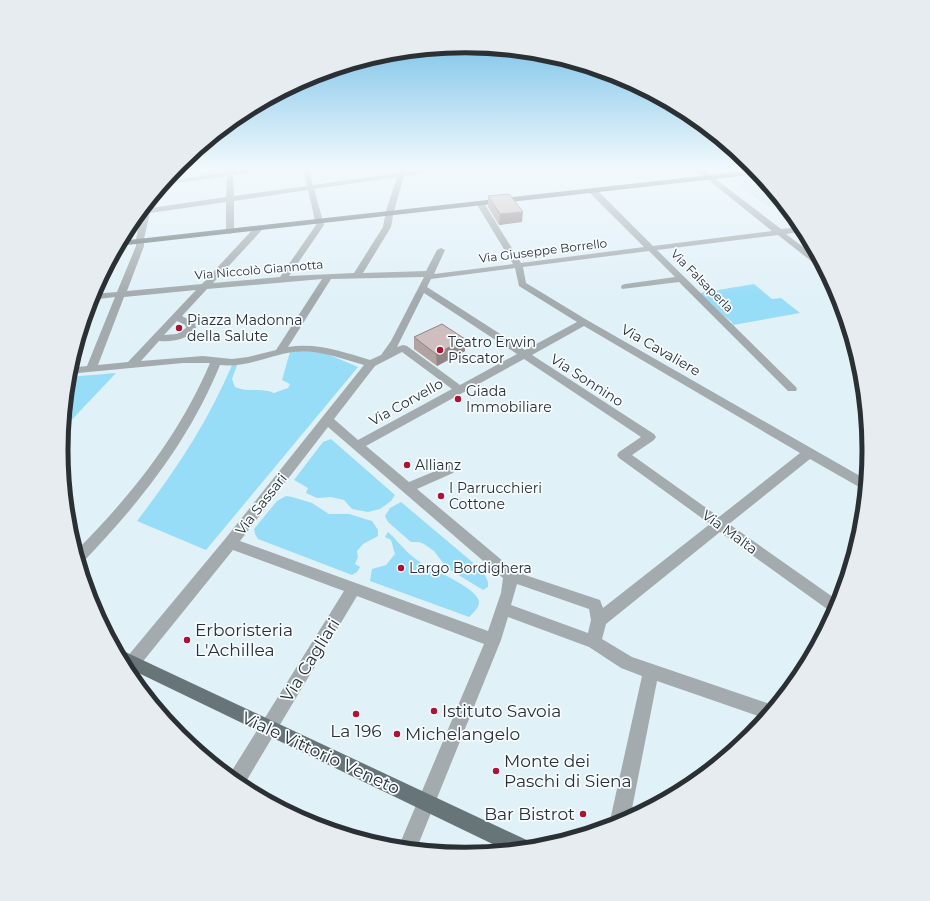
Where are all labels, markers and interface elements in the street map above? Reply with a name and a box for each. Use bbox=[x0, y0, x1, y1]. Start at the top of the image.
street label: Via Giuseppe Borrello bbox=[478, 235, 608, 266]
street label: Via Falsaperla bbox=[668, 246, 737, 315]
street label: Via Niccolò Giannotta bbox=[194, 256, 324, 283]
place label: Piazza Madonna della Salute bbox=[187, 311, 302, 345]
street label: Via Cavaliere bbox=[618, 320, 704, 380]
marker: Piazza Madonna della Salute bbox=[174, 323, 184, 333]
place label: Teatro Erwin Piscator bbox=[448, 333, 536, 367]
marker: Teatro Erwin Piscator bbox=[435, 345, 445, 355]
street label: Via Sonnino bbox=[547, 350, 627, 410]
street label: Via Corvello bbox=[366, 374, 446, 430]
place label: Giada Immobiliare bbox=[466, 382, 552, 416]
marker: Giada Immobiliare bbox=[453, 394, 463, 404]
place label: Allianz bbox=[415, 456, 461, 474]
marker: Allianz bbox=[402, 460, 412, 470]
street label: Via Sassari bbox=[231, 470, 291, 538]
place label: I Parrucchieri Cottone bbox=[449, 479, 542, 513]
marker: I Parrucchieri Cottone bbox=[436, 491, 446, 501]
street label: Via Malta bbox=[699, 506, 761, 558]
place label: Largo Bordighera bbox=[409, 559, 532, 577]
marker: Largo Bordighera bbox=[396, 563, 406, 573]
street label: Via Cagliari bbox=[276, 615, 344, 705]
place label: Erboristeria L'Achillea bbox=[195, 620, 293, 660]
marker: Erboristeria L'Achillea bbox=[182, 635, 192, 645]
place label: Istituto Savoia bbox=[442, 701, 561, 721]
marker: Istituto Savoia bbox=[429, 706, 439, 716]
street label: Viale Vittorio Veneto bbox=[239, 708, 403, 798]
marker: La 196 bbox=[351, 709, 361, 719]
place label: La 196 bbox=[330, 721, 382, 741]
place label: Michelangelo bbox=[405, 724, 520, 744]
marker: Michelangelo bbox=[392, 729, 402, 739]
place label: Monte dei Paschi di Siena bbox=[504, 751, 632, 791]
marker: Monte dei Paschi di Siena bbox=[491, 766, 501, 776]
place label: Bar Bistrot bbox=[484, 804, 575, 824]
marker: Bar Bistrot bbox=[578, 809, 588, 819]

